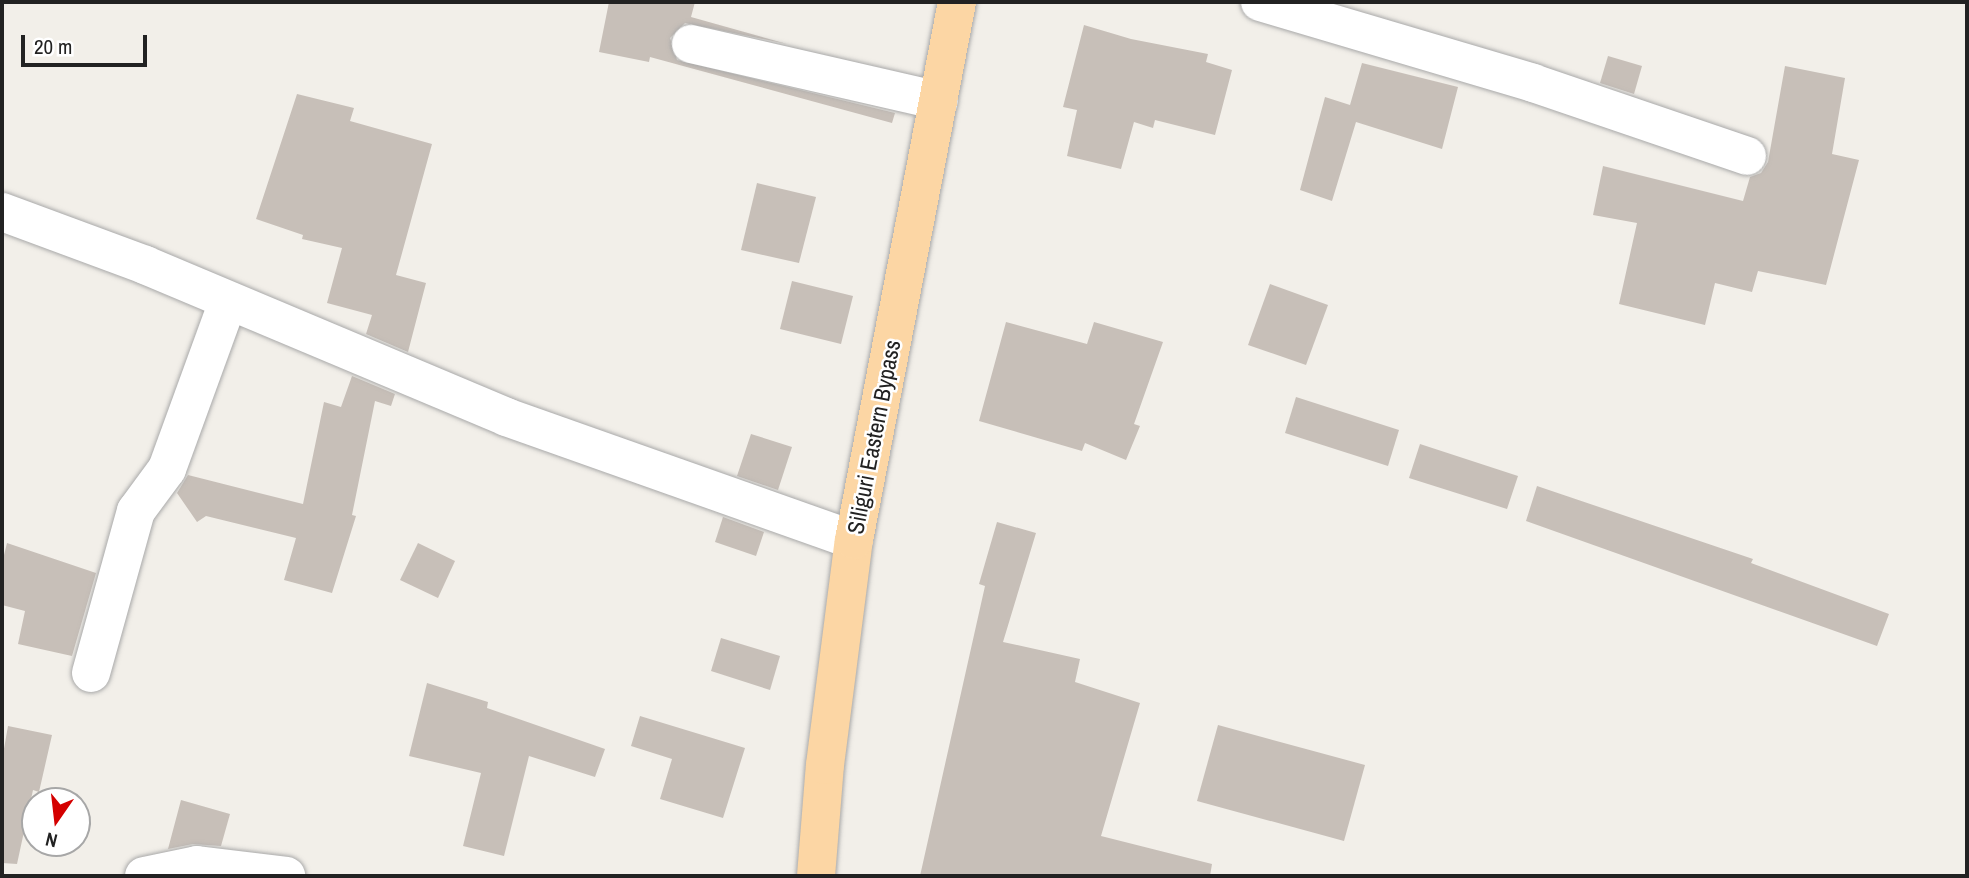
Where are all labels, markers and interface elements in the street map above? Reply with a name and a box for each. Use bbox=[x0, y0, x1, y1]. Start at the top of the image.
scale bar bbox=[24, 21, 150, 65]
text: 20 m bbox=[34, 32, 72, 61]
street label: Siliguri Eastern Bypass bbox=[842, 338, 906, 536]
north arrow bbox=[21, 787, 91, 857]
text: N bbox=[43, 826, 60, 854]

